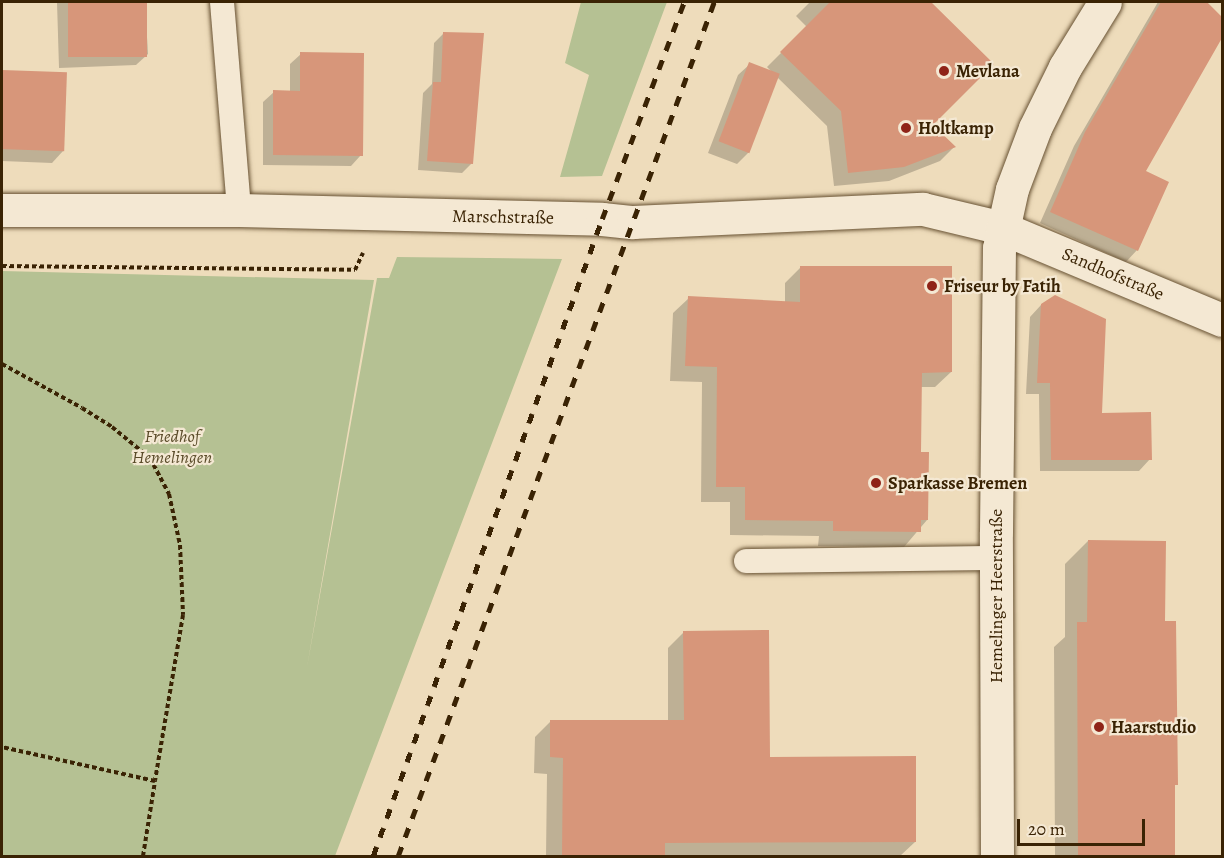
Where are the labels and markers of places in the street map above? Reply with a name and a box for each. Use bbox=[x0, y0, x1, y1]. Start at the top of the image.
place label: Mevlana bbox=[956, 60, 1020, 82]
marker: Mevlana bbox=[937, 64, 951, 78]
place label: Holtkamp bbox=[918, 117, 994, 139]
marker: Holtkamp bbox=[899, 121, 913, 135]
place label: Friseur by Fatih bbox=[944, 275, 1061, 297]
marker: Friseur by Fatih bbox=[925, 279, 939, 293]
place label: Sparkasse Bremen bbox=[888, 472, 1027, 494]
marker: Sparkasse Bremen bbox=[869, 476, 883, 490]
place label: Haarstudio bbox=[1111, 716, 1196, 738]
marker: Haarstudio bbox=[1092, 720, 1106, 734]

